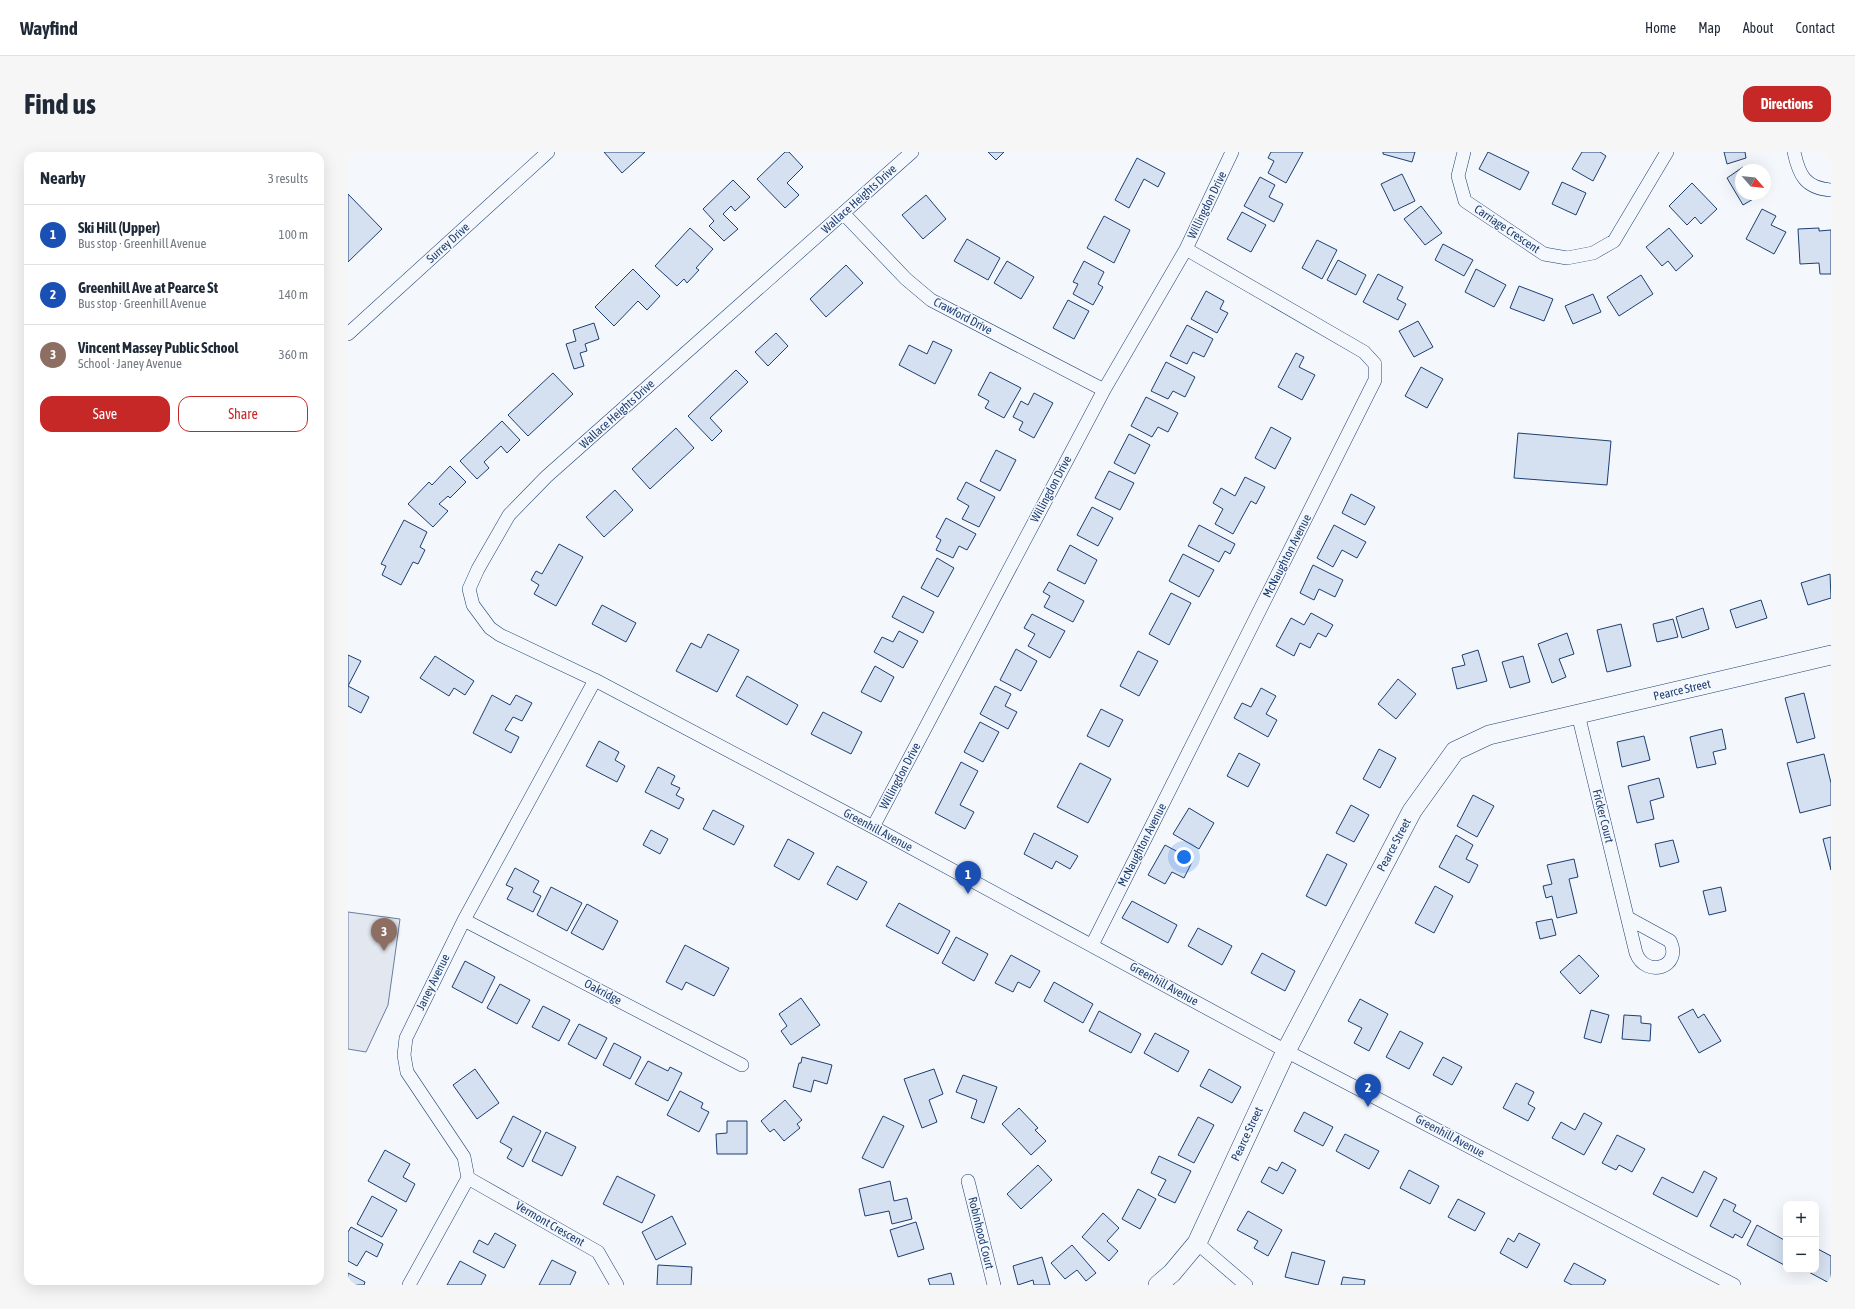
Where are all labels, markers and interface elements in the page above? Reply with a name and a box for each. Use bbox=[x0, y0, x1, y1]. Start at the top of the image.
text: Wayfind bbox=[20, 17, 78, 39]
text: Home bbox=[1645, 20, 1676, 36]
text: Map bbox=[1698, 20, 1721, 36]
text: About bbox=[1743, 20, 1774, 36]
text: Contact bbox=[1796, 20, 1835, 36]
button: Directions bbox=[1743, 86, 1831, 122]
text: Find us bbox=[24, 88, 96, 120]
street label: Wallace Heights Drive bbox=[819, 162, 899, 236]
north arrow bbox=[1735, 164, 1771, 200]
text: Nearby bbox=[40, 168, 86, 188]
street label: Willingdon Drive bbox=[1185, 169, 1229, 241]
text: 3 results bbox=[268, 171, 308, 186]
street label: Carriage Crescent bbox=[1471, 202, 1543, 256]
text: Ski Hill (Upper) bbox=[78, 219, 160, 236]
street label: Surrey Drive bbox=[424, 220, 472, 266]
text: 1 bbox=[50, 227, 56, 242]
text: 100 m bbox=[279, 227, 308, 242]
text: Bus stop · Greenhill Avenue bbox=[78, 236, 206, 251]
text: Greenhill Ave at Pearce St bbox=[78, 279, 218, 296]
text: 2 bbox=[50, 287, 56, 302]
text: 140 m bbox=[279, 287, 308, 302]
street label: Crawford Drive bbox=[931, 295, 995, 337]
text: Bus stop · Greenhill Avenue bbox=[78, 296, 206, 311]
text: Vincent Massey Public School bbox=[78, 339, 239, 356]
text: 3 bbox=[50, 347, 56, 362]
text: 360 m bbox=[279, 347, 308, 362]
text: School · Janey Avenue bbox=[78, 356, 182, 371]
street label: Wallace Heights Drive bbox=[577, 377, 657, 451]
button: Save bbox=[40, 396, 170, 432]
button: Share bbox=[178, 396, 308, 432]
street label: Willingdon Drive bbox=[1028, 453, 1074, 525]
street label: McNaughton Avenue bbox=[1260, 512, 1314, 600]
street label: Pearce Street bbox=[1652, 677, 1712, 703]
street label: Willingdon Drive bbox=[877, 740, 923, 812]
street label: Fricker Court bbox=[1590, 788, 1617, 845]
street label: McNaughton Avenue bbox=[1115, 801, 1169, 889]
street label: Greenhill Avenue bbox=[841, 806, 915, 854]
street label: Pearce Street bbox=[1374, 816, 1414, 874]
your location bbox=[1174, 847, 1194, 867]
pin: 1 bbox=[955, 861, 981, 894]
pin: 3 bbox=[371, 918, 397, 951]
street label: Janey Avenue bbox=[413, 952, 453, 1012]
street label: Greenhill Avenue bbox=[1127, 959, 1201, 1009]
street label: Oakridge bbox=[582, 976, 624, 1008]
pin: 2 bbox=[1355, 1074, 1381, 1107]
street label: Pearce Street bbox=[1228, 1104, 1266, 1163]
street label: Greenhill Avenue bbox=[1413, 1112, 1487, 1160]
street label: Robinhood Court bbox=[965, 1195, 997, 1271]
street label: Vermont Crescent bbox=[513, 1199, 588, 1250]
map controls bbox=[1783, 1201, 1819, 1273]
button: + bbox=[1783, 1201, 1819, 1237]
button: − bbox=[1783, 1237, 1819, 1273]

